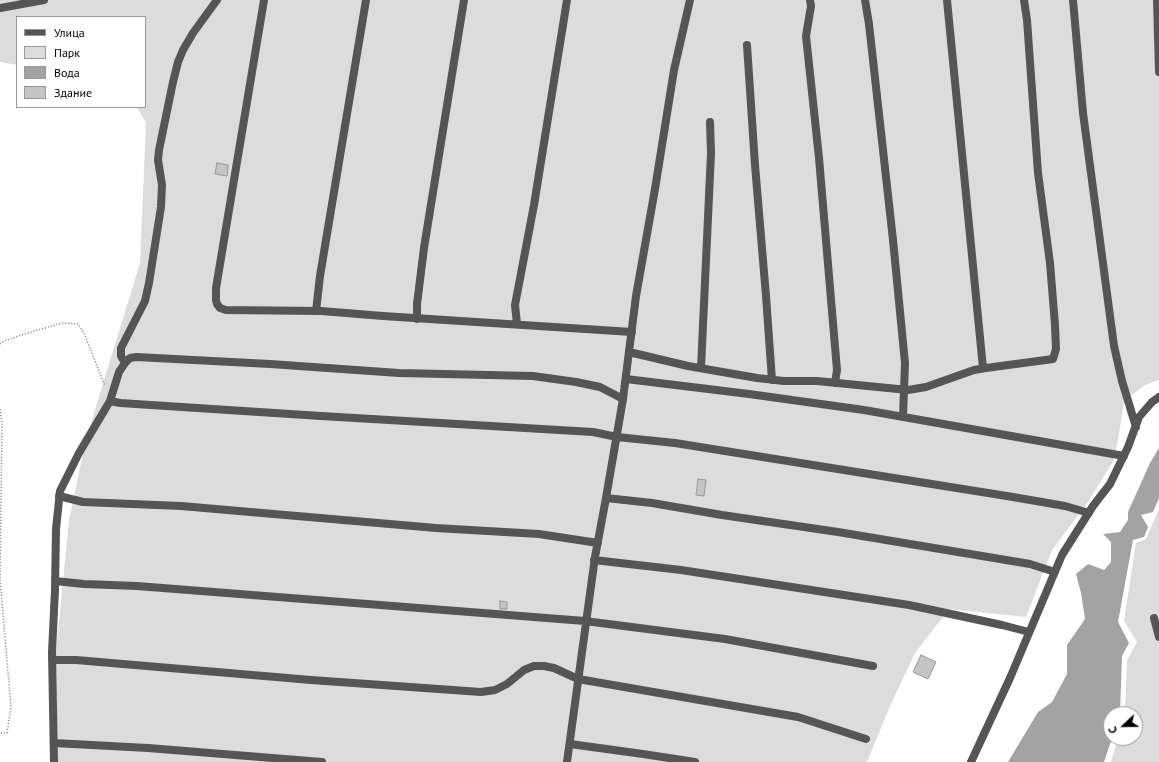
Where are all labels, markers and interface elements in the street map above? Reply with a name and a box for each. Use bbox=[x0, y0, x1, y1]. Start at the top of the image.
legend bbox=[16, 16, 146, 108]
text: Улица bbox=[54, 25, 85, 40]
text: Парк bbox=[54, 45, 80, 60]
text: Вода bbox=[54, 65, 80, 80]
text: Здание bbox=[54, 85, 92, 100]
north arrow bbox=[1103, 706, 1143, 746]
text: С bbox=[1105, 725, 1120, 736]

